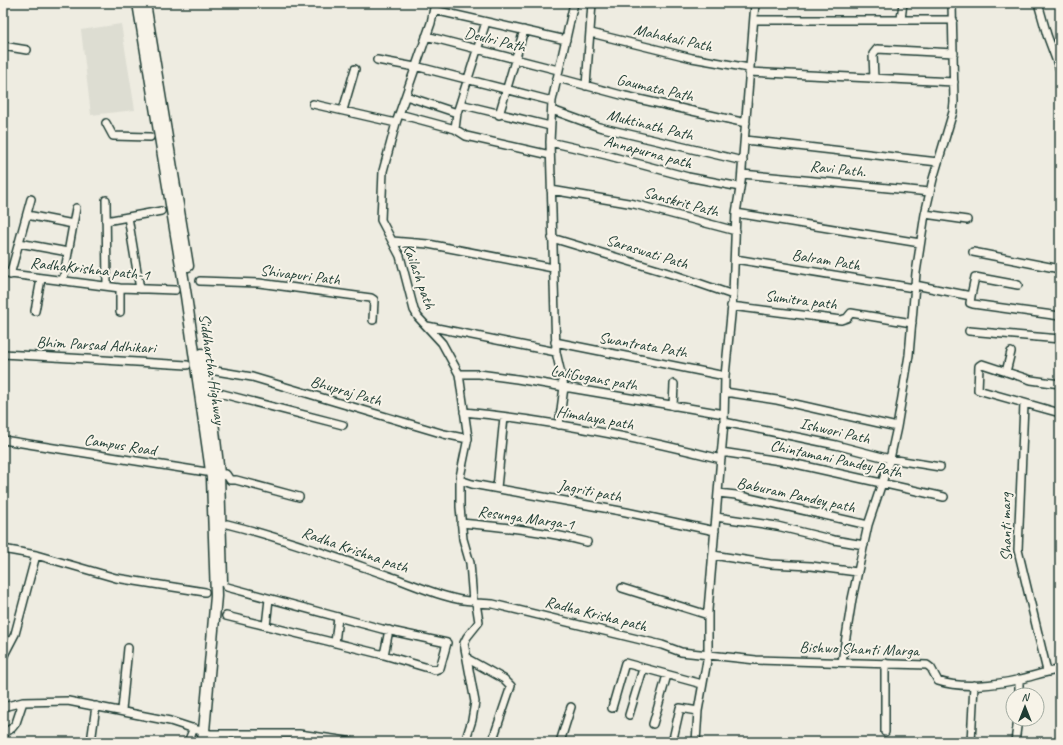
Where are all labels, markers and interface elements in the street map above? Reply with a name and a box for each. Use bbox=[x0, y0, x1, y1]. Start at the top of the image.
street label: Mahakali Path bbox=[632, 19, 715, 57]
street label: Deulri Path bbox=[462, 23, 529, 58]
street label: Gaumata Path bbox=[615, 69, 697, 107]
street label: Muktinath Path bbox=[605, 105, 697, 146]
street label: Annapurna path bbox=[602, 131, 695, 174]
street label: Ravi Path. bbox=[809, 156, 868, 182]
street label: Sanskrit Path bbox=[641, 182, 722, 222]
street label: Saraswati Path bbox=[603, 230, 691, 274]
street label: Kailash path bbox=[398, 240, 440, 312]
street label: Balram Path bbox=[790, 245, 862, 275]
street label: RadhaKrishna path-1 bbox=[29, 253, 151, 285]
street label: Shivapuri Path bbox=[259, 260, 342, 290]
street label: Sumitra path bbox=[764, 286, 839, 314]
street label: Siddhartha Highway bbox=[194, 312, 230, 427]
street label: Swantrata Path bbox=[597, 327, 690, 363]
street label: Bhim Parsad Adhikari bbox=[36, 332, 158, 358]
street label: LaliGugans path bbox=[549, 361, 641, 396]
street label: Bhupraj Path bbox=[308, 371, 385, 411]
street label: Himalaya path bbox=[555, 401, 636, 435]
street label: Ishwori Path bbox=[798, 413, 873, 449]
street label: Campus Road bbox=[83, 429, 160, 461]
street label: Chintamani Pandey Path bbox=[768, 435, 905, 483]
street label: Baburam Pandey path bbox=[735, 473, 858, 517]
street label: Jagriti path bbox=[556, 475, 624, 507]
street label: Shanti marg bbox=[995, 491, 1017, 562]
street label: Resunga Marga-1 bbox=[477, 501, 576, 535]
street label: Radha Krishna path bbox=[299, 522, 412, 578]
street label: Radha Krisha path bbox=[543, 592, 650, 636]
street label: Bishwo Shanti Marga bbox=[799, 637, 920, 661]
north arrow bbox=[1005, 687, 1045, 727]
text: N bbox=[1022, 690, 1031, 704]

